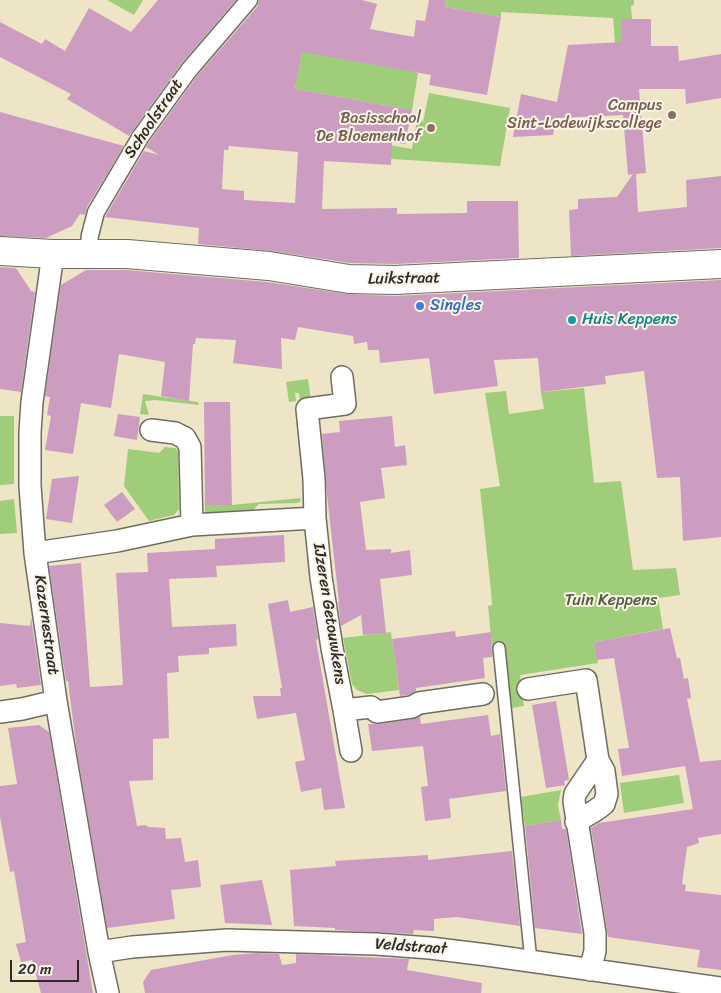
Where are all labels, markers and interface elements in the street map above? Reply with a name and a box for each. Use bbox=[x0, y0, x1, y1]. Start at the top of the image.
street label: Schoolstraat bbox=[121, 76, 187, 162]
place label: Campus Sint-Lodewijkscollege bbox=[507, 96, 662, 134]
place label: Basisschool De Bloemenhof bbox=[316, 109, 421, 147]
marker: Campus Sint-Lodewijkscollege bbox=[666, 109, 678, 121]
marker: Basisschool De Bloemenhof bbox=[425, 122, 437, 134]
street label: Luikstraat bbox=[368, 269, 440, 289]
place label: Singles bbox=[430, 296, 481, 316]
marker: Singles bbox=[414, 300, 426, 312]
place label: Huis Keppens bbox=[582, 310, 677, 330]
marker: Huis Keppens bbox=[566, 314, 578, 326]
street label: IJzeren Getouwkens bbox=[308, 542, 350, 686]
street label: Kazernestraat bbox=[29, 574, 63, 676]
park label: Tuin Keppens bbox=[565, 591, 657, 611]
street label: Veldstraat bbox=[374, 935, 448, 959]
scale bar bbox=[12, 950, 81, 982]
text: 20 m bbox=[18, 956, 52, 982]

